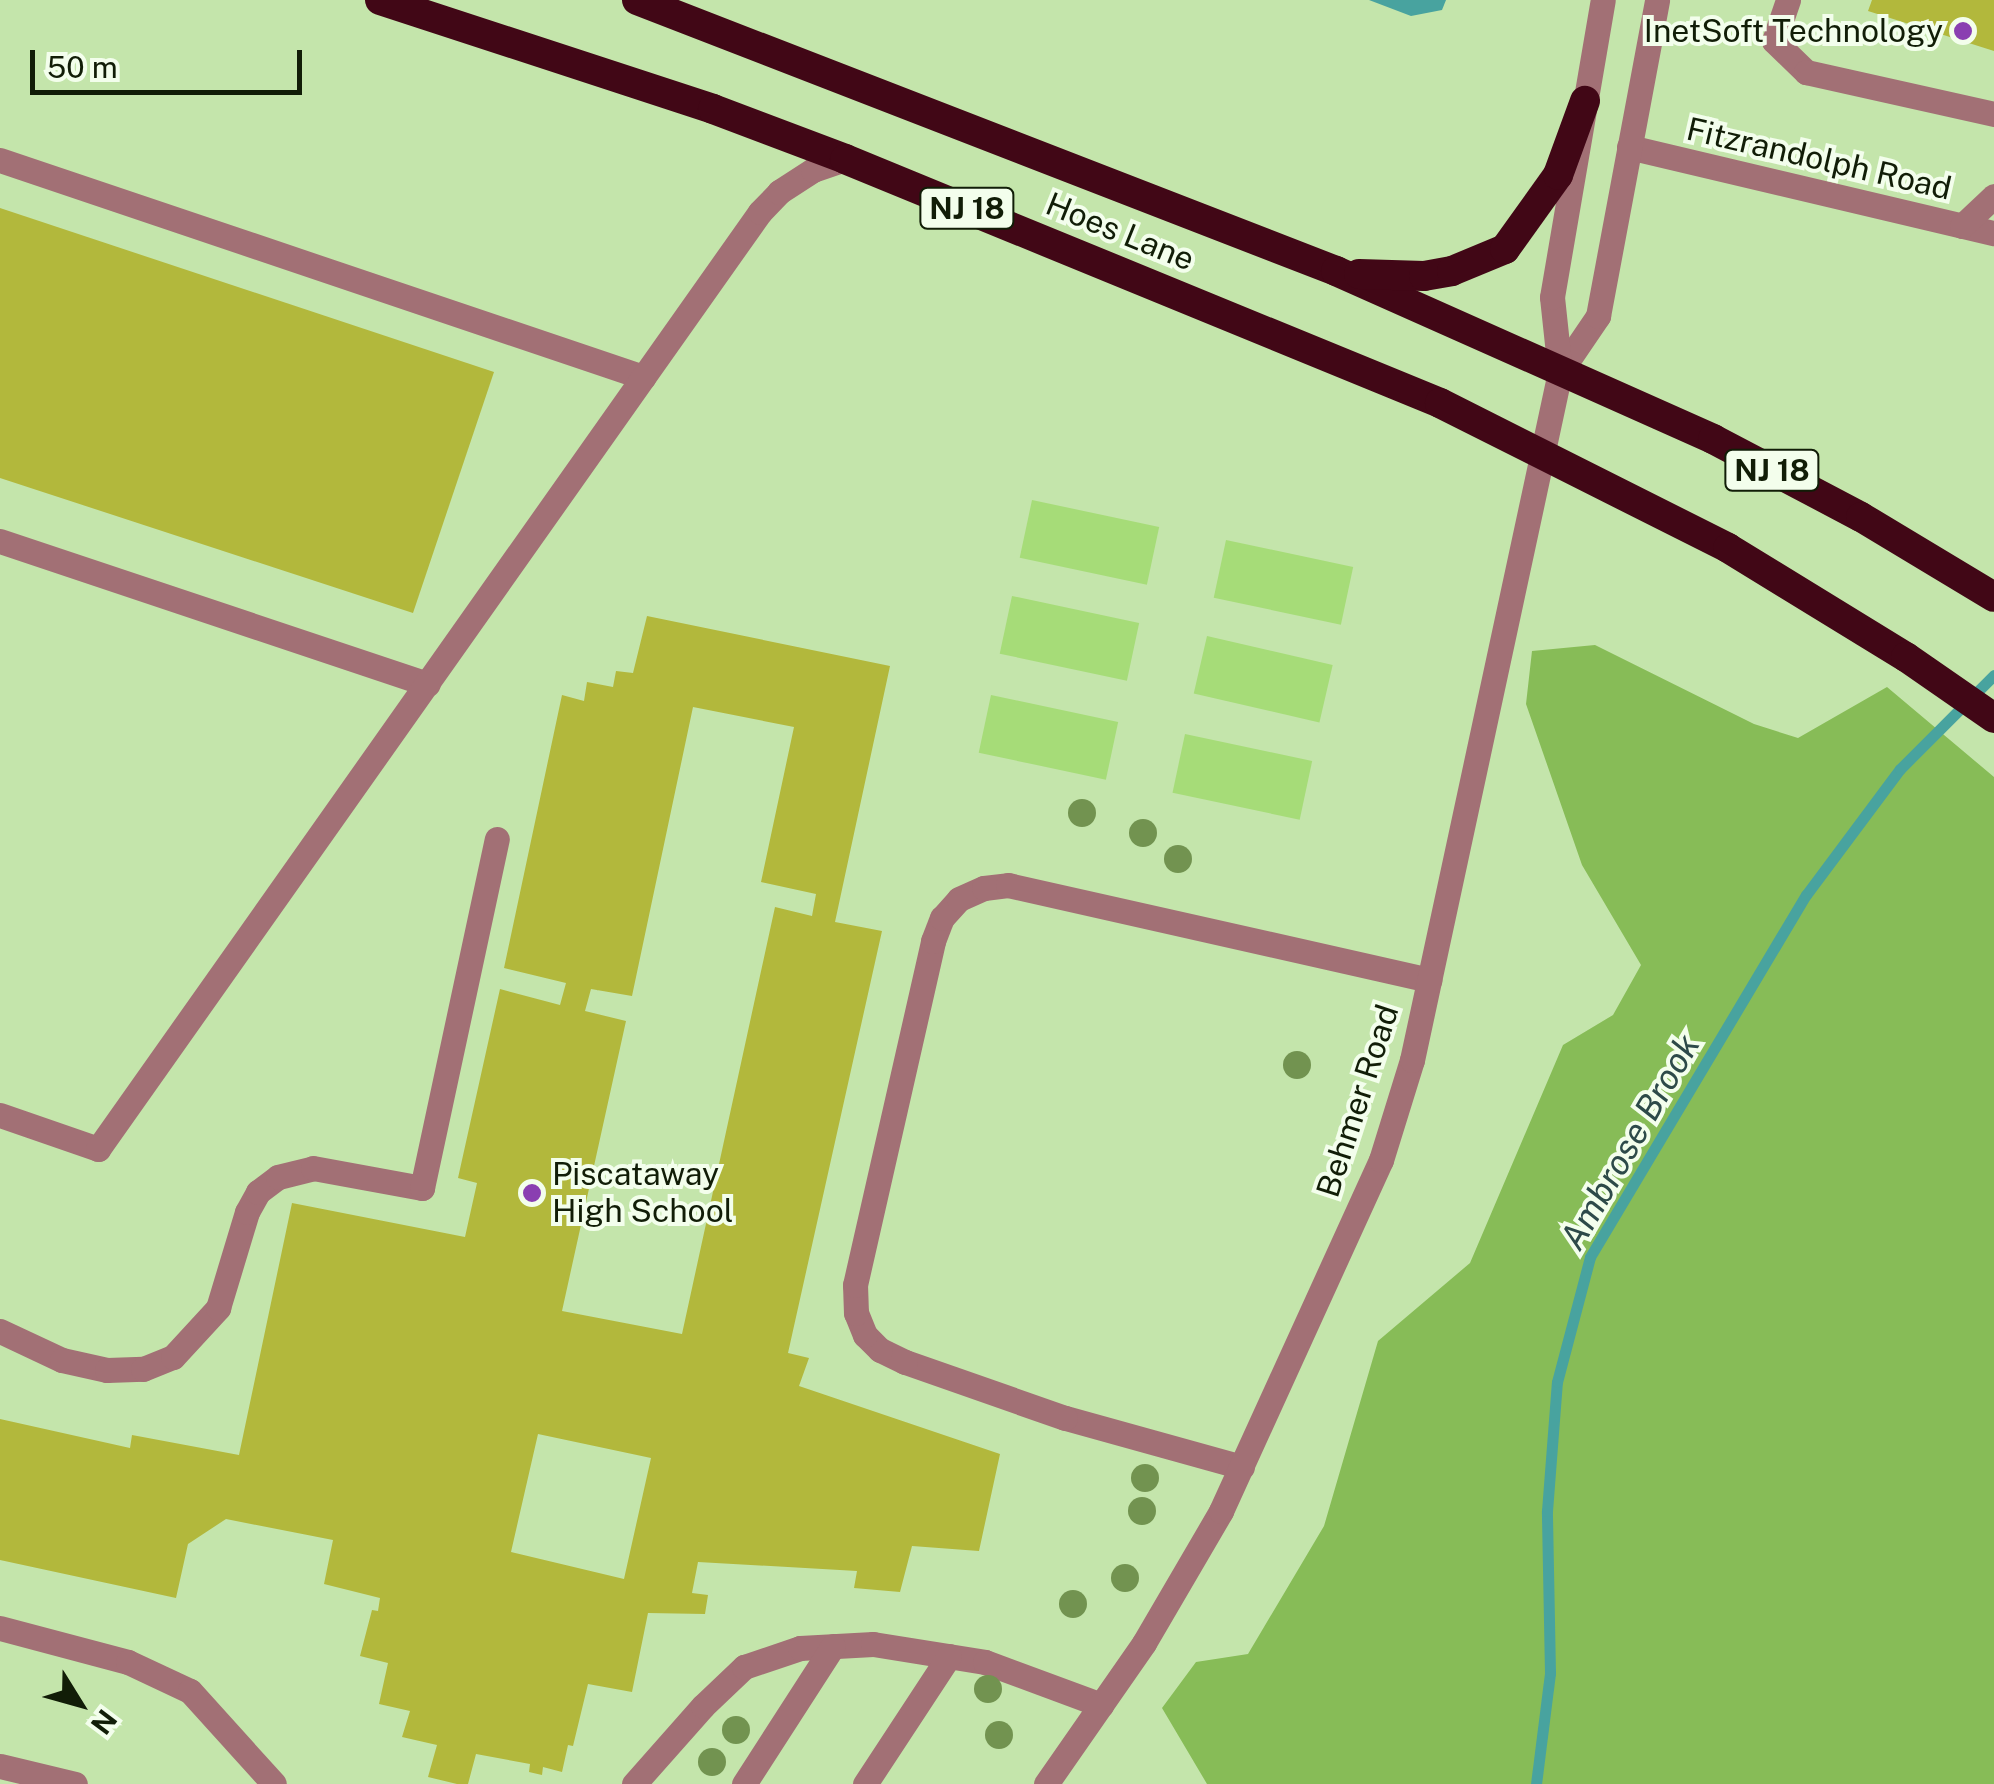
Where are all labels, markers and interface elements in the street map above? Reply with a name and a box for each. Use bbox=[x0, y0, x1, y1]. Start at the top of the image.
place label: InetSoft Technology bbox=[1644, 12, 1943, 50]
marker: InetSoft Technology bbox=[1952, 20, 1974, 42]
scale bar bbox=[35, 30, 308, 92]
text: 50 m bbox=[47, 49, 118, 85]
street label: Fitzrandolph Road bbox=[1683, 110, 1955, 208]
road number: NJ 18 bbox=[917, 183, 1017, 233]
street label: Hoes Lane bbox=[1040, 185, 1200, 279]
road number: NJ 18 bbox=[1722, 445, 1822, 495]
street label: Behmer Road bbox=[1309, 1000, 1407, 1202]
water label: Ambrose Brook bbox=[1551, 1027, 1709, 1257]
place label: Piscataway High School bbox=[552, 1156, 733, 1231]
marker: Piscataway High School bbox=[521, 1182, 543, 1204]
north arrow bbox=[30, 1654, 130, 1754]
text: N bbox=[85, 1704, 124, 1741]

